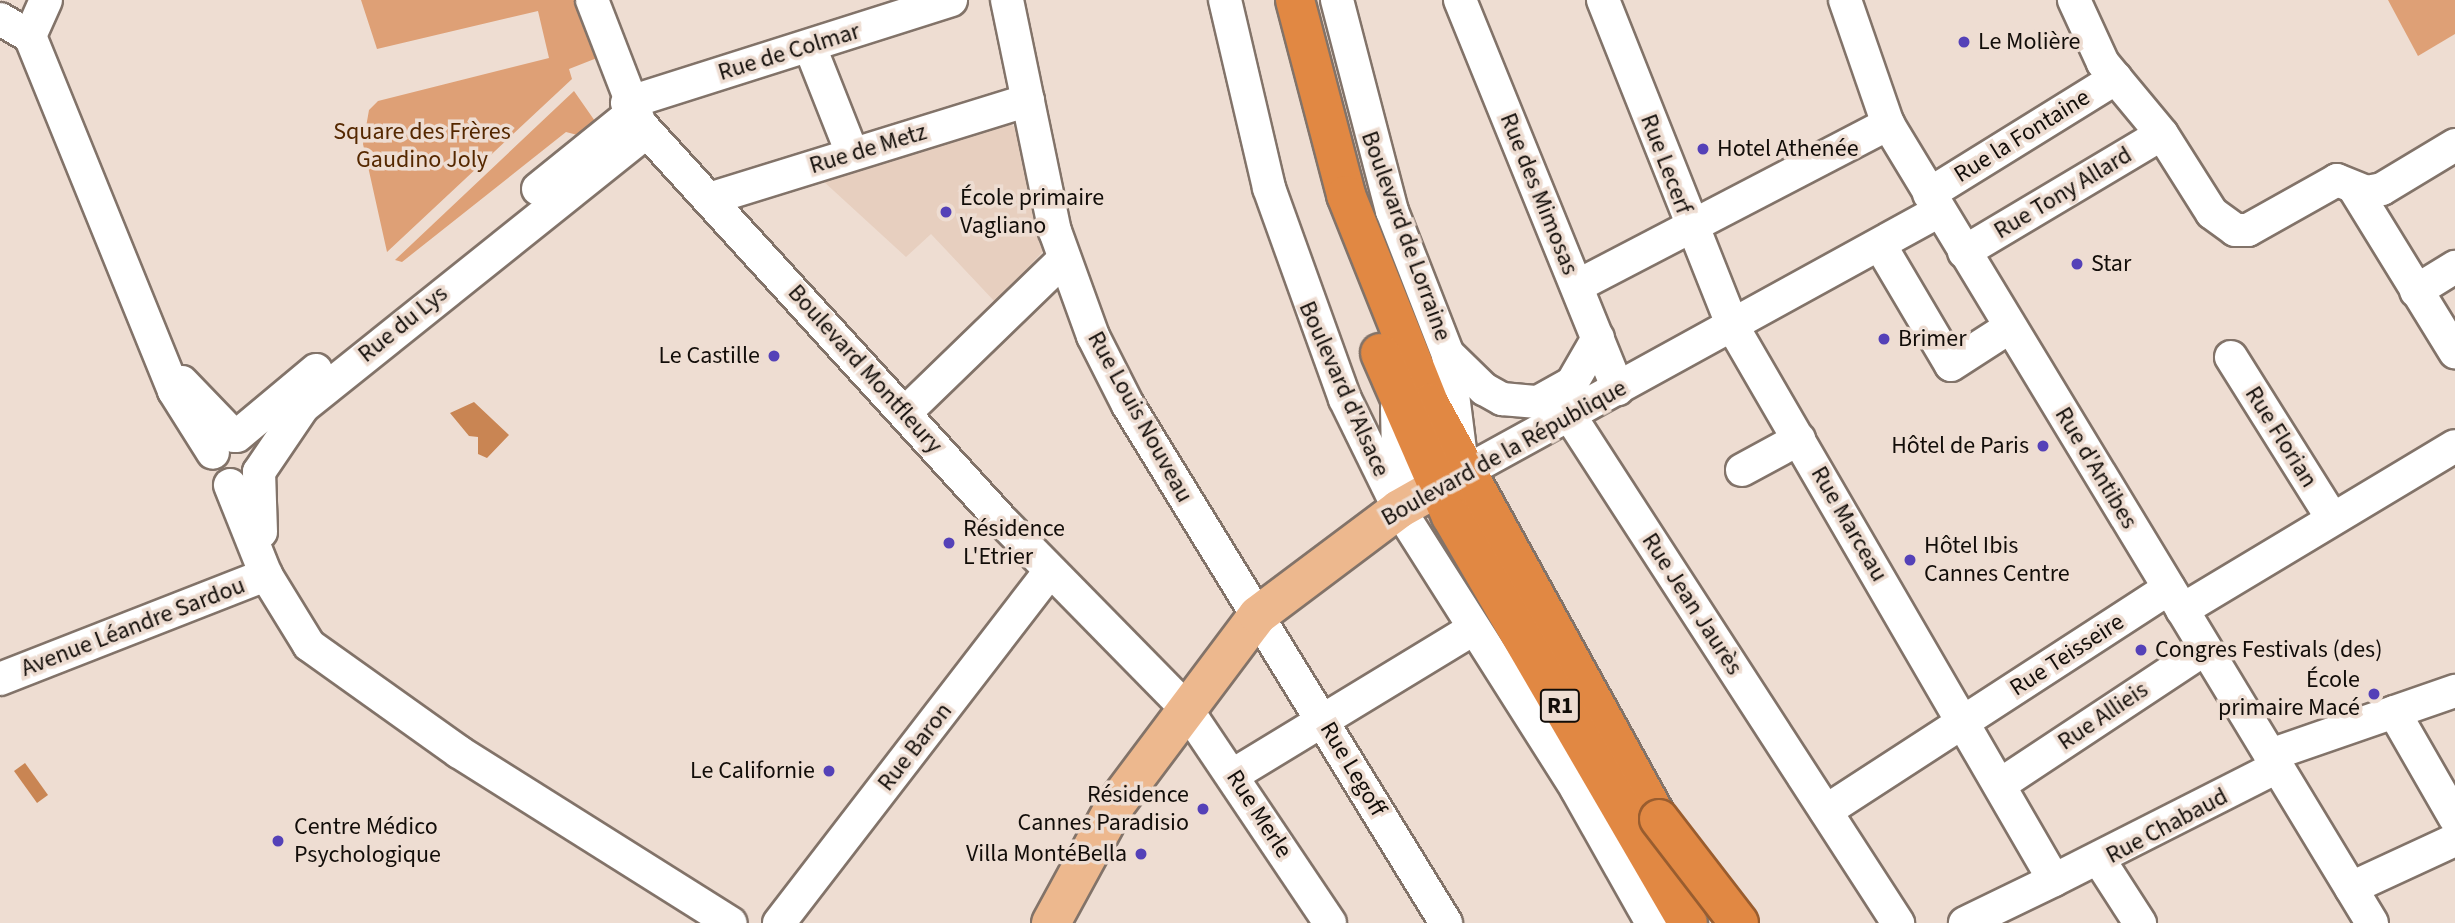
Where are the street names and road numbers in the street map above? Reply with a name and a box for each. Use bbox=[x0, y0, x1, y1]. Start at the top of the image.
street label: Rue de Colmar bbox=[715, 17, 863, 87]
street label: Rue la Fontaine bbox=[1949, 83, 2095, 189]
street label: Rue des Mimosas bbox=[1493, 109, 1585, 279]
street label: Rue Lecerf bbox=[1634, 110, 1698, 218]
street label: Rue de Metz bbox=[806, 118, 930, 180]
street label: Boulevard de Lorraine bbox=[1355, 127, 1457, 345]
street label: Rue Tony Allard bbox=[1989, 141, 2137, 245]
street label: Rue du Lys bbox=[352, 279, 454, 369]
street label: Boulevard Montfleury bbox=[782, 279, 948, 459]
street label: Boulevard d'Alsace bbox=[1292, 297, 1396, 481]
street label: Rue Louis Nouveau bbox=[1081, 326, 1199, 508]
street label: Boulevard de la République bbox=[1376, 374, 1632, 532]
street label: Rue Florian bbox=[2239, 381, 2323, 493]
street label: Rue d'Antibes bbox=[2048, 402, 2144, 534]
street label: Rue Marceau bbox=[1804, 461, 1894, 587]
street label: Rue Jean Jaurès bbox=[1635, 528, 1749, 680]
street label: Avenue Léandre Sardou bbox=[17, 571, 249, 683]
street label: Rue Teisseire bbox=[2004, 607, 2130, 703]
street label: Rue Allieis bbox=[2052, 675, 2154, 757]
road number: R1 bbox=[1539, 686, 1581, 726]
street label: Rue Baron bbox=[872, 697, 958, 797]
street label: Rue Legoff bbox=[1314, 717, 1392, 821]
street label: Rue Merle bbox=[1220, 765, 1298, 863]
street label: Rue Chabaud bbox=[2101, 782, 2233, 870]

